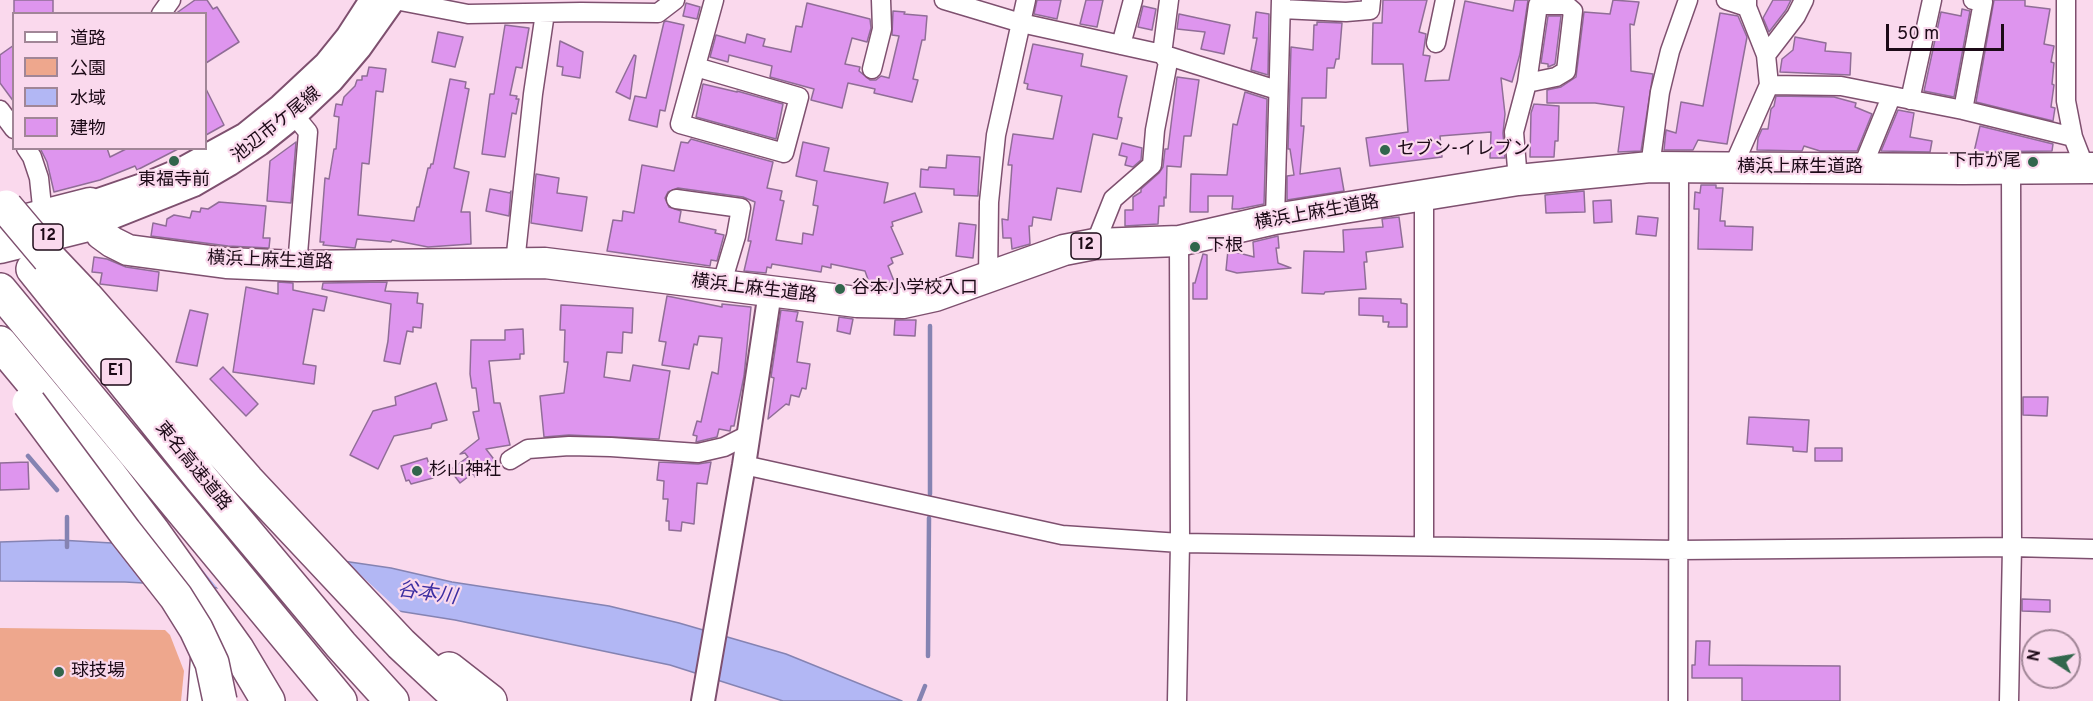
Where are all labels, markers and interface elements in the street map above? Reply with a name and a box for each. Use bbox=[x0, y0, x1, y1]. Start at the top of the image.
legend bbox=[12, 12, 207, 150]
scale bar bbox=[1889, 12, 2008, 50]
text: 50 m bbox=[1897, 23, 1939, 46]
text: 道路 bbox=[70, 28, 106, 51]
text: 公園 bbox=[70, 58, 106, 81]
street label: 池辺市ケ尾線 bbox=[228, 84, 326, 168]
text: 水域 bbox=[70, 88, 106, 111]
text: 建物 bbox=[70, 118, 106, 141]
place label: セブン-イレブン bbox=[1397, 139, 1530, 161]
marker: セブン-イレブン bbox=[1378, 143, 1392, 157]
place label: 下市が尾 bbox=[1949, 151, 2021, 173]
marker: 東福寺前 bbox=[167, 154, 181, 168]
marker: 下市が尾 bbox=[2026, 155, 2040, 169]
street label: 横浜上麻生道路 bbox=[1737, 157, 1863, 179]
place label: 東福寺前 bbox=[138, 170, 210, 192]
street label: 横浜上麻生道路 bbox=[1253, 192, 1381, 236]
road number: 12 bbox=[33, 224, 63, 250]
road number: 12 bbox=[1071, 233, 1101, 259]
place label: 下根 bbox=[1207, 236, 1243, 258]
marker: 下根 bbox=[1188, 240, 1202, 254]
street label: 横浜上麻生道路 bbox=[207, 249, 333, 275]
street label: 横浜上麻生道路 bbox=[690, 272, 818, 308]
place label: 谷本小学校入口 bbox=[852, 278, 978, 300]
marker: 谷本小学校入口 bbox=[833, 282, 847, 296]
road number: E1 bbox=[101, 359, 131, 385]
street label: 東名高速道路 bbox=[150, 418, 234, 516]
place label: 杉山神社 bbox=[429, 460, 501, 482]
marker: 杉山神社 bbox=[410, 464, 424, 478]
water label: 谷本川 bbox=[396, 579, 458, 611]
north arrow bbox=[2021, 629, 2081, 689]
text: N bbox=[2024, 648, 2046, 663]
place label: 球技場 bbox=[71, 661, 125, 683]
marker: 球技場 bbox=[52, 665, 66, 679]

